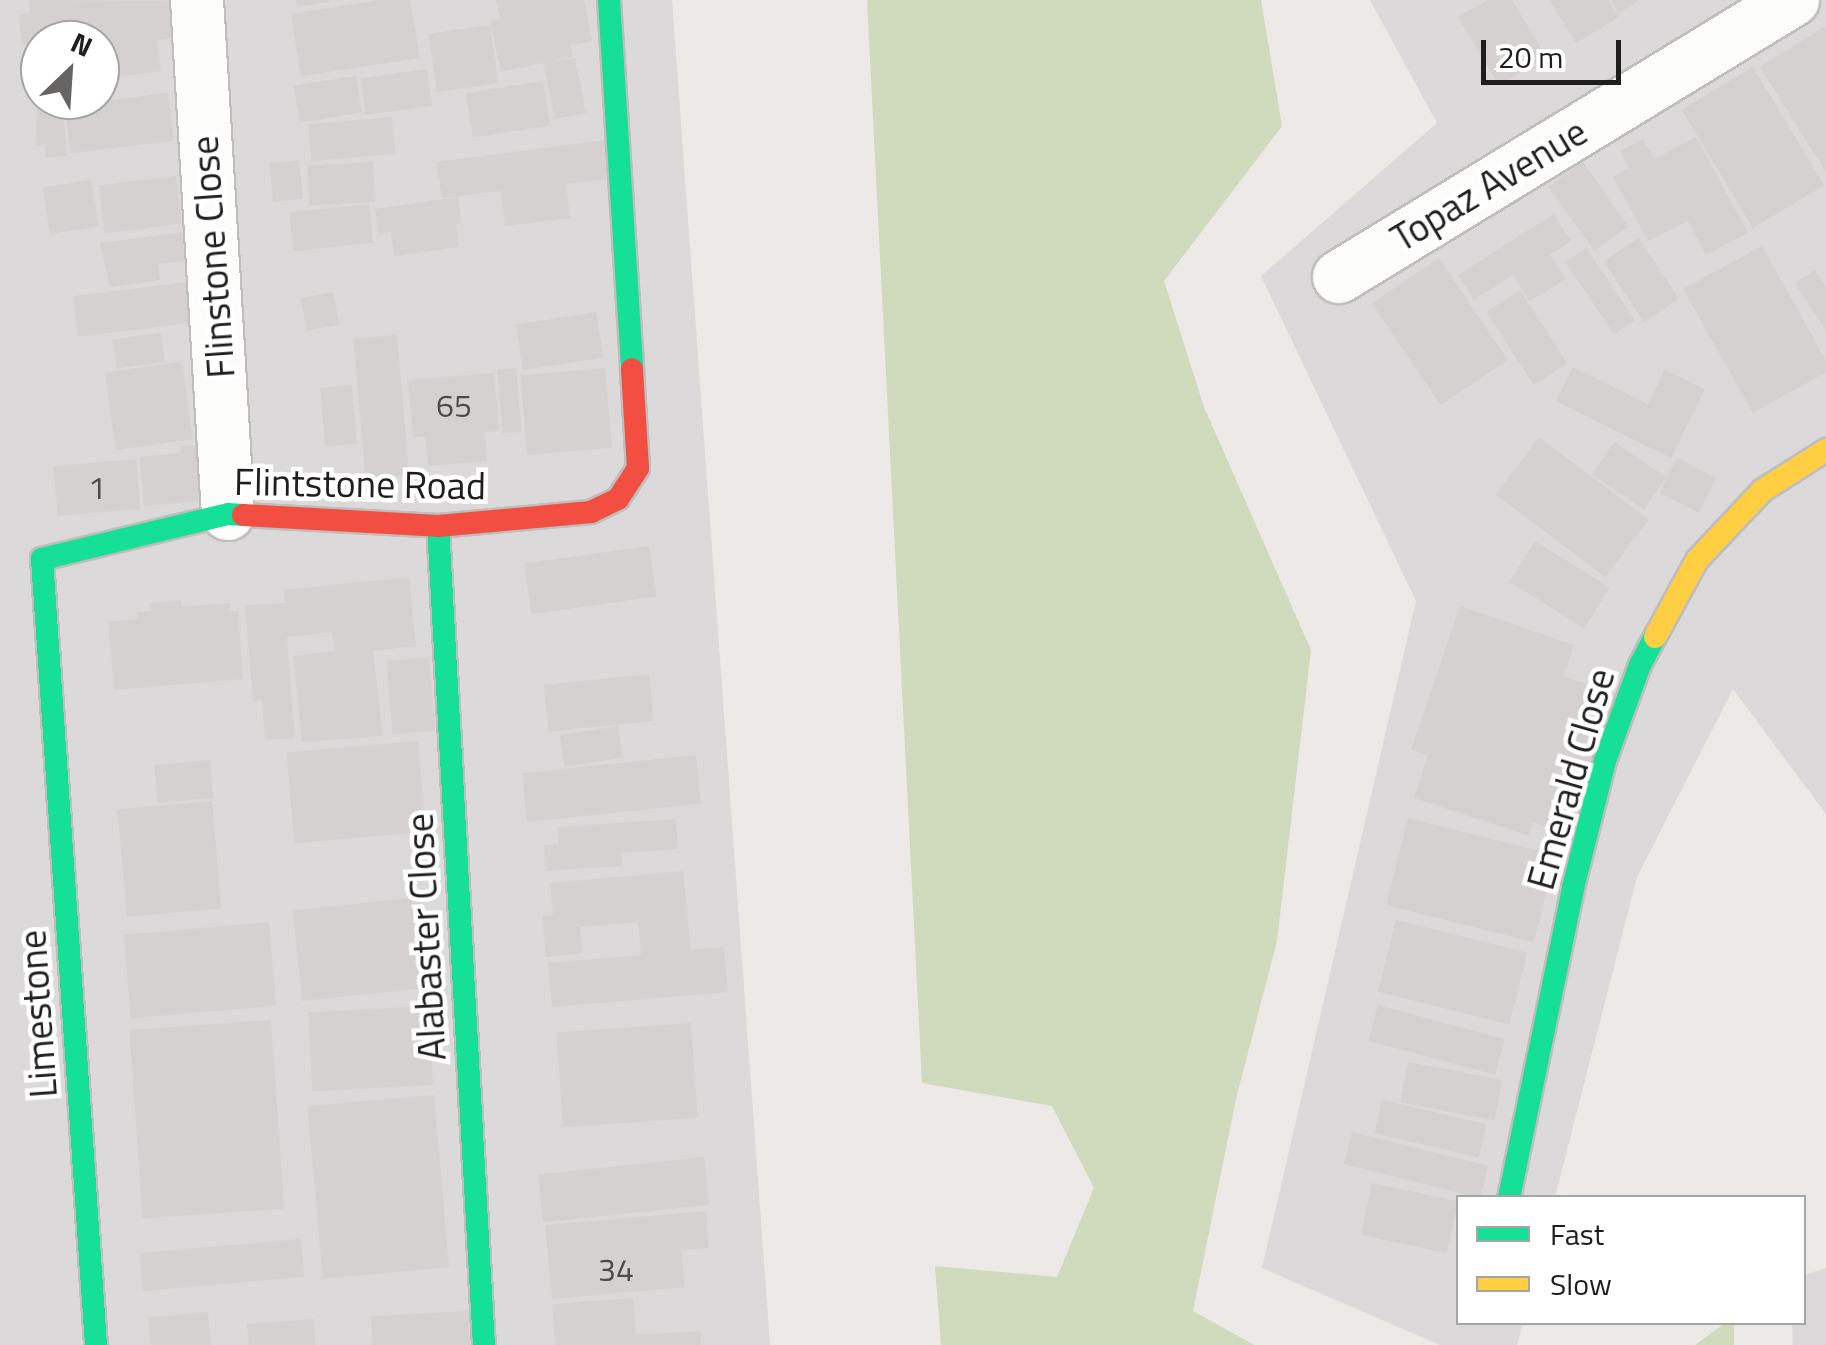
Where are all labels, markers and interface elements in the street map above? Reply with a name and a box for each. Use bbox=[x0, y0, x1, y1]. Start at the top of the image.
north arrow bbox=[20, 20, 120, 120]
scale bar bbox=[1486, 20, 1626, 82]
text: N bbox=[64, 21, 100, 68]
text: 20 m bbox=[1498, 34, 1563, 80]
street label: Topaz Avenue bbox=[1383, 109, 1595, 261]
street label: Flinstone Close bbox=[182, 134, 244, 380]
house number: 65 bbox=[436, 386, 472, 424]
street label: Flintstone Road bbox=[234, 459, 486, 509]
house number: 1 bbox=[88, 468, 106, 506]
street label: Emerald Close bbox=[1518, 663, 1624, 895]
street label: Alabaster Close bbox=[397, 812, 455, 1062]
street label: Limestone bbox=[9, 929, 67, 1099]
legend bbox=[1456, 1195, 1806, 1325]
text: Fast bbox=[1550, 1211, 1604, 1257]
house number: 34 bbox=[598, 1250, 634, 1288]
text: Slow bbox=[1550, 1261, 1612, 1307]

